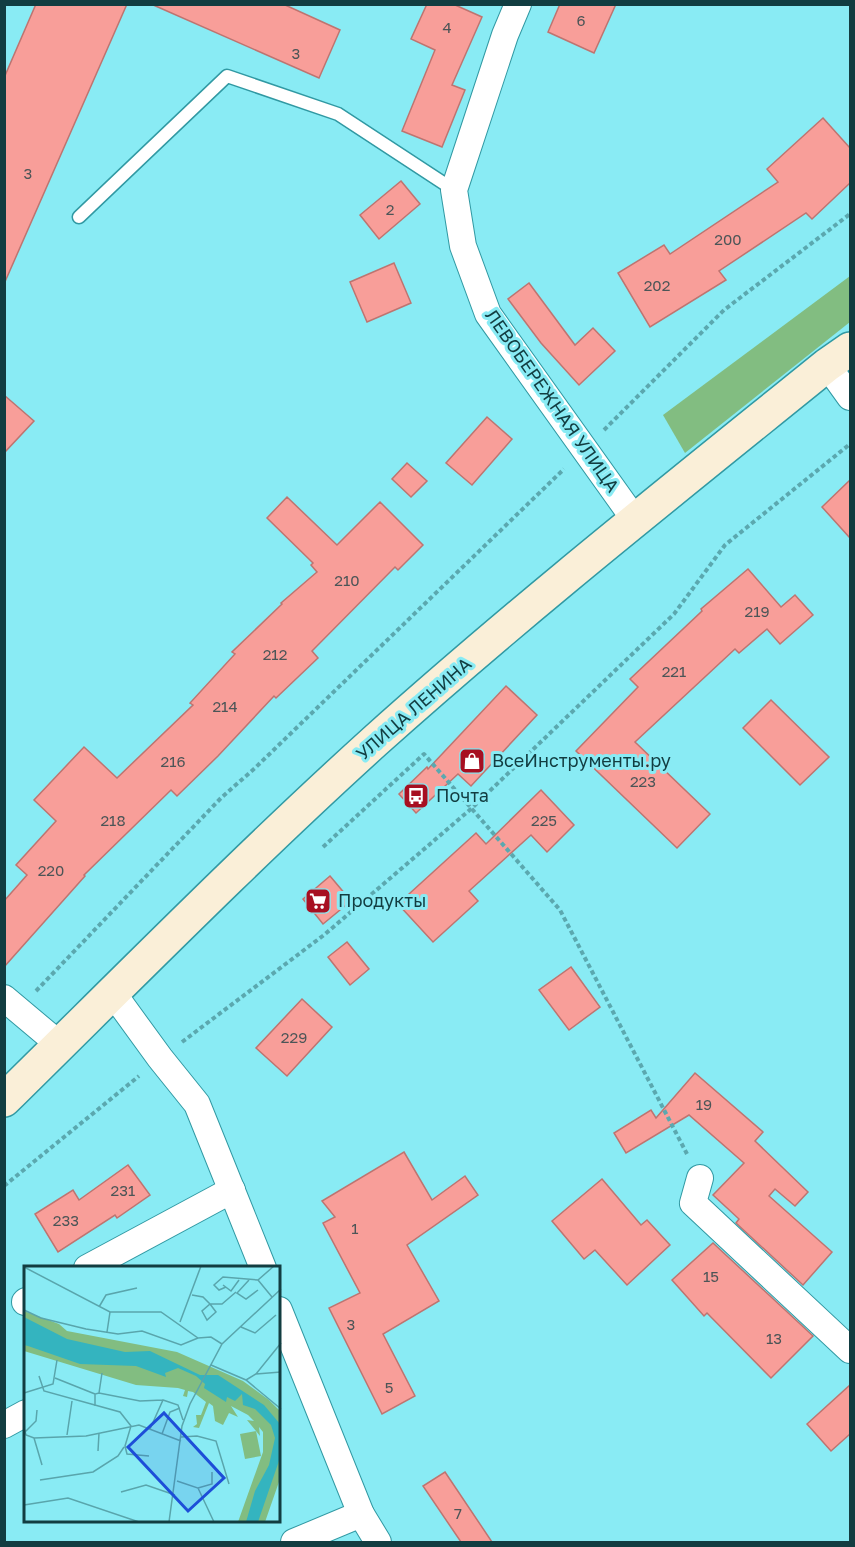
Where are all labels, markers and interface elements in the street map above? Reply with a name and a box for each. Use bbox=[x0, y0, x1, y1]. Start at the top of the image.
house number: 6 bbox=[576, 11, 586, 29]
house number: 4 bbox=[442, 18, 452, 36]
house number: 3 bbox=[292, 44, 300, 62]
house number: 3 bbox=[24, 164, 32, 182]
house number: 2 bbox=[386, 200, 394, 218]
house number: 200 bbox=[714, 230, 742, 248]
house number: 202 bbox=[644, 276, 670, 294]
street label: ЛЕВОБЕРЕЖНАЯ УЛИЦА bbox=[481, 305, 625, 496]
house number: 210 bbox=[334, 571, 360, 589]
house number: 219 bbox=[744, 602, 770, 620]
house number: 212 bbox=[263, 645, 287, 663]
street label: УЛИЦА ЛЕНИНА bbox=[351, 652, 475, 764]
house number: 221 bbox=[662, 662, 686, 680]
house number: 214 bbox=[212, 697, 238, 715]
shop icon: ВсеИнструменты.ру bbox=[457, 746, 487, 776]
place label: ВсеИнструменты.ру bbox=[492, 749, 671, 771]
house number: 216 bbox=[160, 752, 186, 770]
house number: 223 bbox=[630, 772, 656, 790]
bus stop icon: Почта bbox=[401, 781, 431, 811]
place label: Почта bbox=[436, 784, 489, 806]
house number: 218 bbox=[100, 811, 126, 829]
house number: 225 bbox=[531, 811, 557, 829]
house number: 220 bbox=[38, 861, 64, 879]
supermarket icon: Продукты bbox=[303, 886, 333, 916]
place label: Продукты bbox=[338, 889, 426, 911]
house number: 229 bbox=[281, 1028, 307, 1046]
house number: 19 bbox=[696, 1095, 712, 1113]
house number: 231 bbox=[111, 1181, 135, 1199]
house number: 233 bbox=[53, 1211, 79, 1229]
house number: 1 bbox=[351, 1219, 359, 1237]
inset map bbox=[24, 1266, 280, 1523]
house number: 15 bbox=[703, 1267, 719, 1285]
house number: 3 bbox=[347, 1315, 355, 1333]
house number: 13 bbox=[766, 1329, 782, 1347]
house number: 5 bbox=[385, 1378, 393, 1396]
house number: 7 bbox=[454, 1504, 462, 1522]

